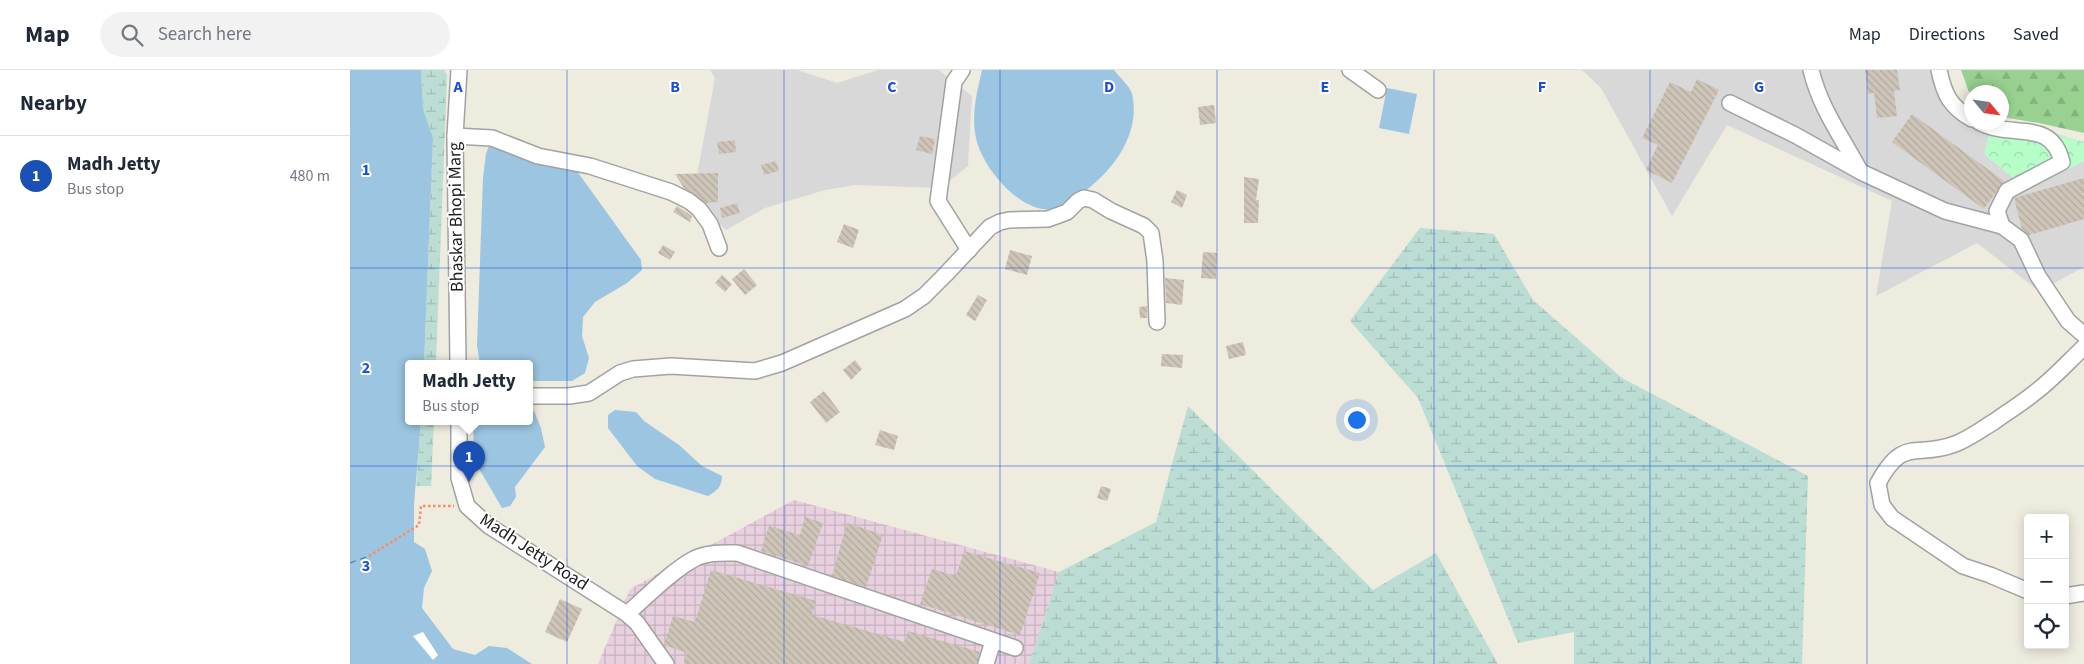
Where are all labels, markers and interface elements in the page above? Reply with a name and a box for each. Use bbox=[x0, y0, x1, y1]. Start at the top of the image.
search box bbox=[100, 12, 450, 57]
text: Map bbox=[25, 17, 70, 52]
icon: search bbox=[118, 21, 146, 49]
text: Search here bbox=[158, 21, 251, 48]
text: Map bbox=[1849, 22, 1881, 47]
text: Directions bbox=[1909, 22, 1985, 47]
text: Saved bbox=[2013, 22, 2059, 47]
text: A bbox=[452, 76, 463, 98]
text: B bbox=[670, 76, 680, 98]
text: C bbox=[887, 76, 897, 98]
text: D bbox=[1104, 76, 1114, 98]
text: E bbox=[1321, 76, 1329, 98]
text: F bbox=[1538, 76, 1546, 98]
text: G bbox=[1754, 76, 1764, 98]
north arrow bbox=[1964, 85, 2009, 130]
text: Nearby bbox=[20, 88, 87, 118]
street label: Bhaskar Bhopi Marg bbox=[442, 142, 470, 292]
text: Madh Jetty bbox=[67, 151, 160, 178]
text: 1 bbox=[362, 159, 370, 181]
text: 1 bbox=[32, 165, 40, 187]
text: 480 m bbox=[290, 165, 330, 187]
text: Bus stop bbox=[67, 178, 124, 200]
text: 2 bbox=[362, 357, 370, 379]
popup bbox=[405, 360, 533, 425]
text: Madh Jetty bbox=[422, 368, 516, 395]
text: Bus stop bbox=[422, 395, 479, 417]
your location bbox=[1344, 407, 1370, 433]
pin: 1 bbox=[453, 441, 485, 482]
street label: Madh Jetty Road bbox=[475, 507, 593, 597]
map controls bbox=[2024, 514, 2069, 649]
button: + bbox=[2024, 514, 2069, 559]
text: 3 bbox=[362, 555, 370, 577]
button: − bbox=[2024, 559, 2069, 604]
button: locate bbox=[2024, 604, 2069, 649]

